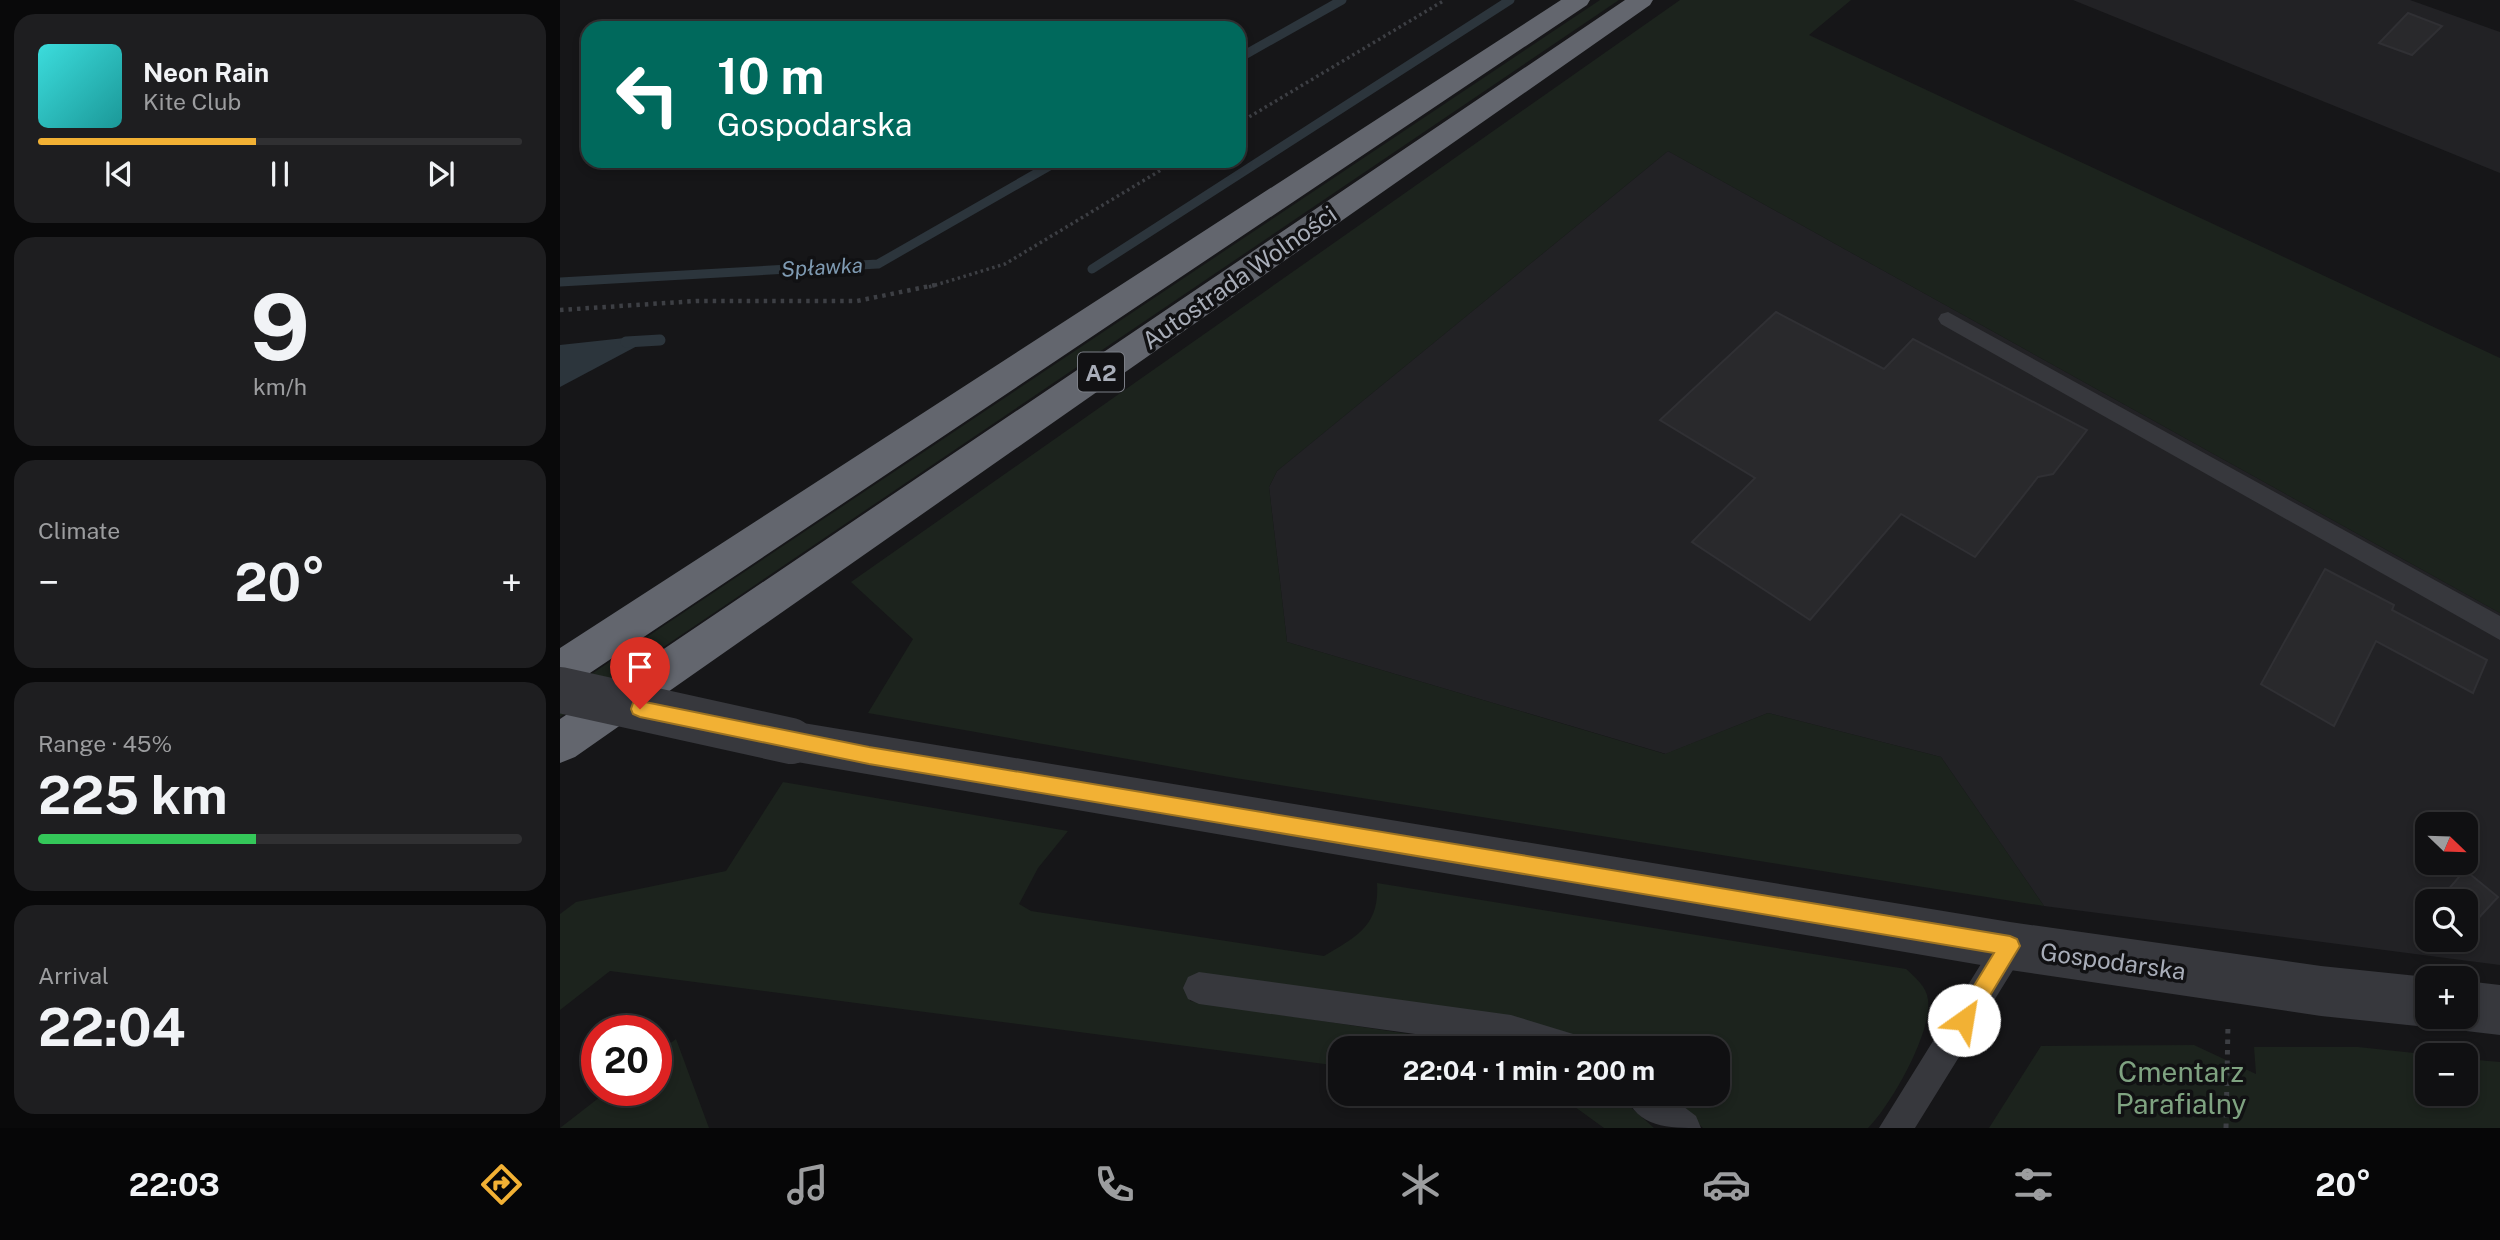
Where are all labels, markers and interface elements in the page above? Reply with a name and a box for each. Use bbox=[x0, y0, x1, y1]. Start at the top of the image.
text: 10 m bbox=[717, 47, 824, 105]
icon: left bbox=[602, 49, 693, 140]
text: Neon Rain bbox=[143, 57, 269, 88]
text: Kite Club bbox=[143, 88, 241, 115]
text: Gospodarska bbox=[717, 106, 912, 143]
icon: previous bbox=[100, 155, 138, 193]
icon: pause bbox=[261, 155, 299, 193]
icon: next bbox=[422, 155, 460, 193]
street label: Autostrada Wolności bbox=[1137, 199, 1341, 355]
water label: Spławka bbox=[780, 252, 864, 282]
text: 9 bbox=[250, 274, 310, 380]
road number: A2 bbox=[1078, 352, 1124, 392]
text: km/h bbox=[253, 373, 307, 400]
text: Climate bbox=[38, 517, 120, 544]
text: 20° bbox=[234, 552, 326, 613]
text: − bbox=[38, 560, 59, 605]
text: + bbox=[501, 560, 522, 605]
pin bbox=[610, 637, 670, 709]
icon: arrive bbox=[621, 648, 659, 686]
text: Range · 45% bbox=[38, 730, 172, 757]
text: 225 km bbox=[38, 765, 228, 826]
north arrow bbox=[2415, 812, 2478, 875]
map controls bbox=[2415, 812, 2478, 1106]
button: search bbox=[2415, 889, 2478, 952]
street label: Gospodarska bbox=[2038, 937, 2188, 985]
text: Arrival bbox=[38, 962, 109, 989]
button: + bbox=[2415, 966, 2478, 1029]
position arrow bbox=[1927, 983, 2001, 1057]
text: 22:04 bbox=[38, 997, 186, 1058]
speed limit sign: 20 bbox=[581, 1015, 672, 1106]
button: − bbox=[2415, 1043, 2478, 1106]
text: 22:04 · 1 min · 200 m bbox=[1403, 1055, 1655, 1086]
park label: Cmentarz Parafialny bbox=[2116, 1055, 2246, 1120]
icon: directions bbox=[477, 1160, 526, 1209]
icon: music bbox=[783, 1160, 832, 1209]
icon: phone bbox=[1090, 1160, 1139, 1209]
icon: climate bbox=[1396, 1160, 1445, 1209]
icon: car bbox=[1702, 1160, 1751, 1209]
icon: filters bbox=[2009, 1160, 2058, 1209]
text: 22:03 bbox=[129, 1166, 220, 1203]
text: 20° bbox=[2315, 1166, 2371, 1203]

